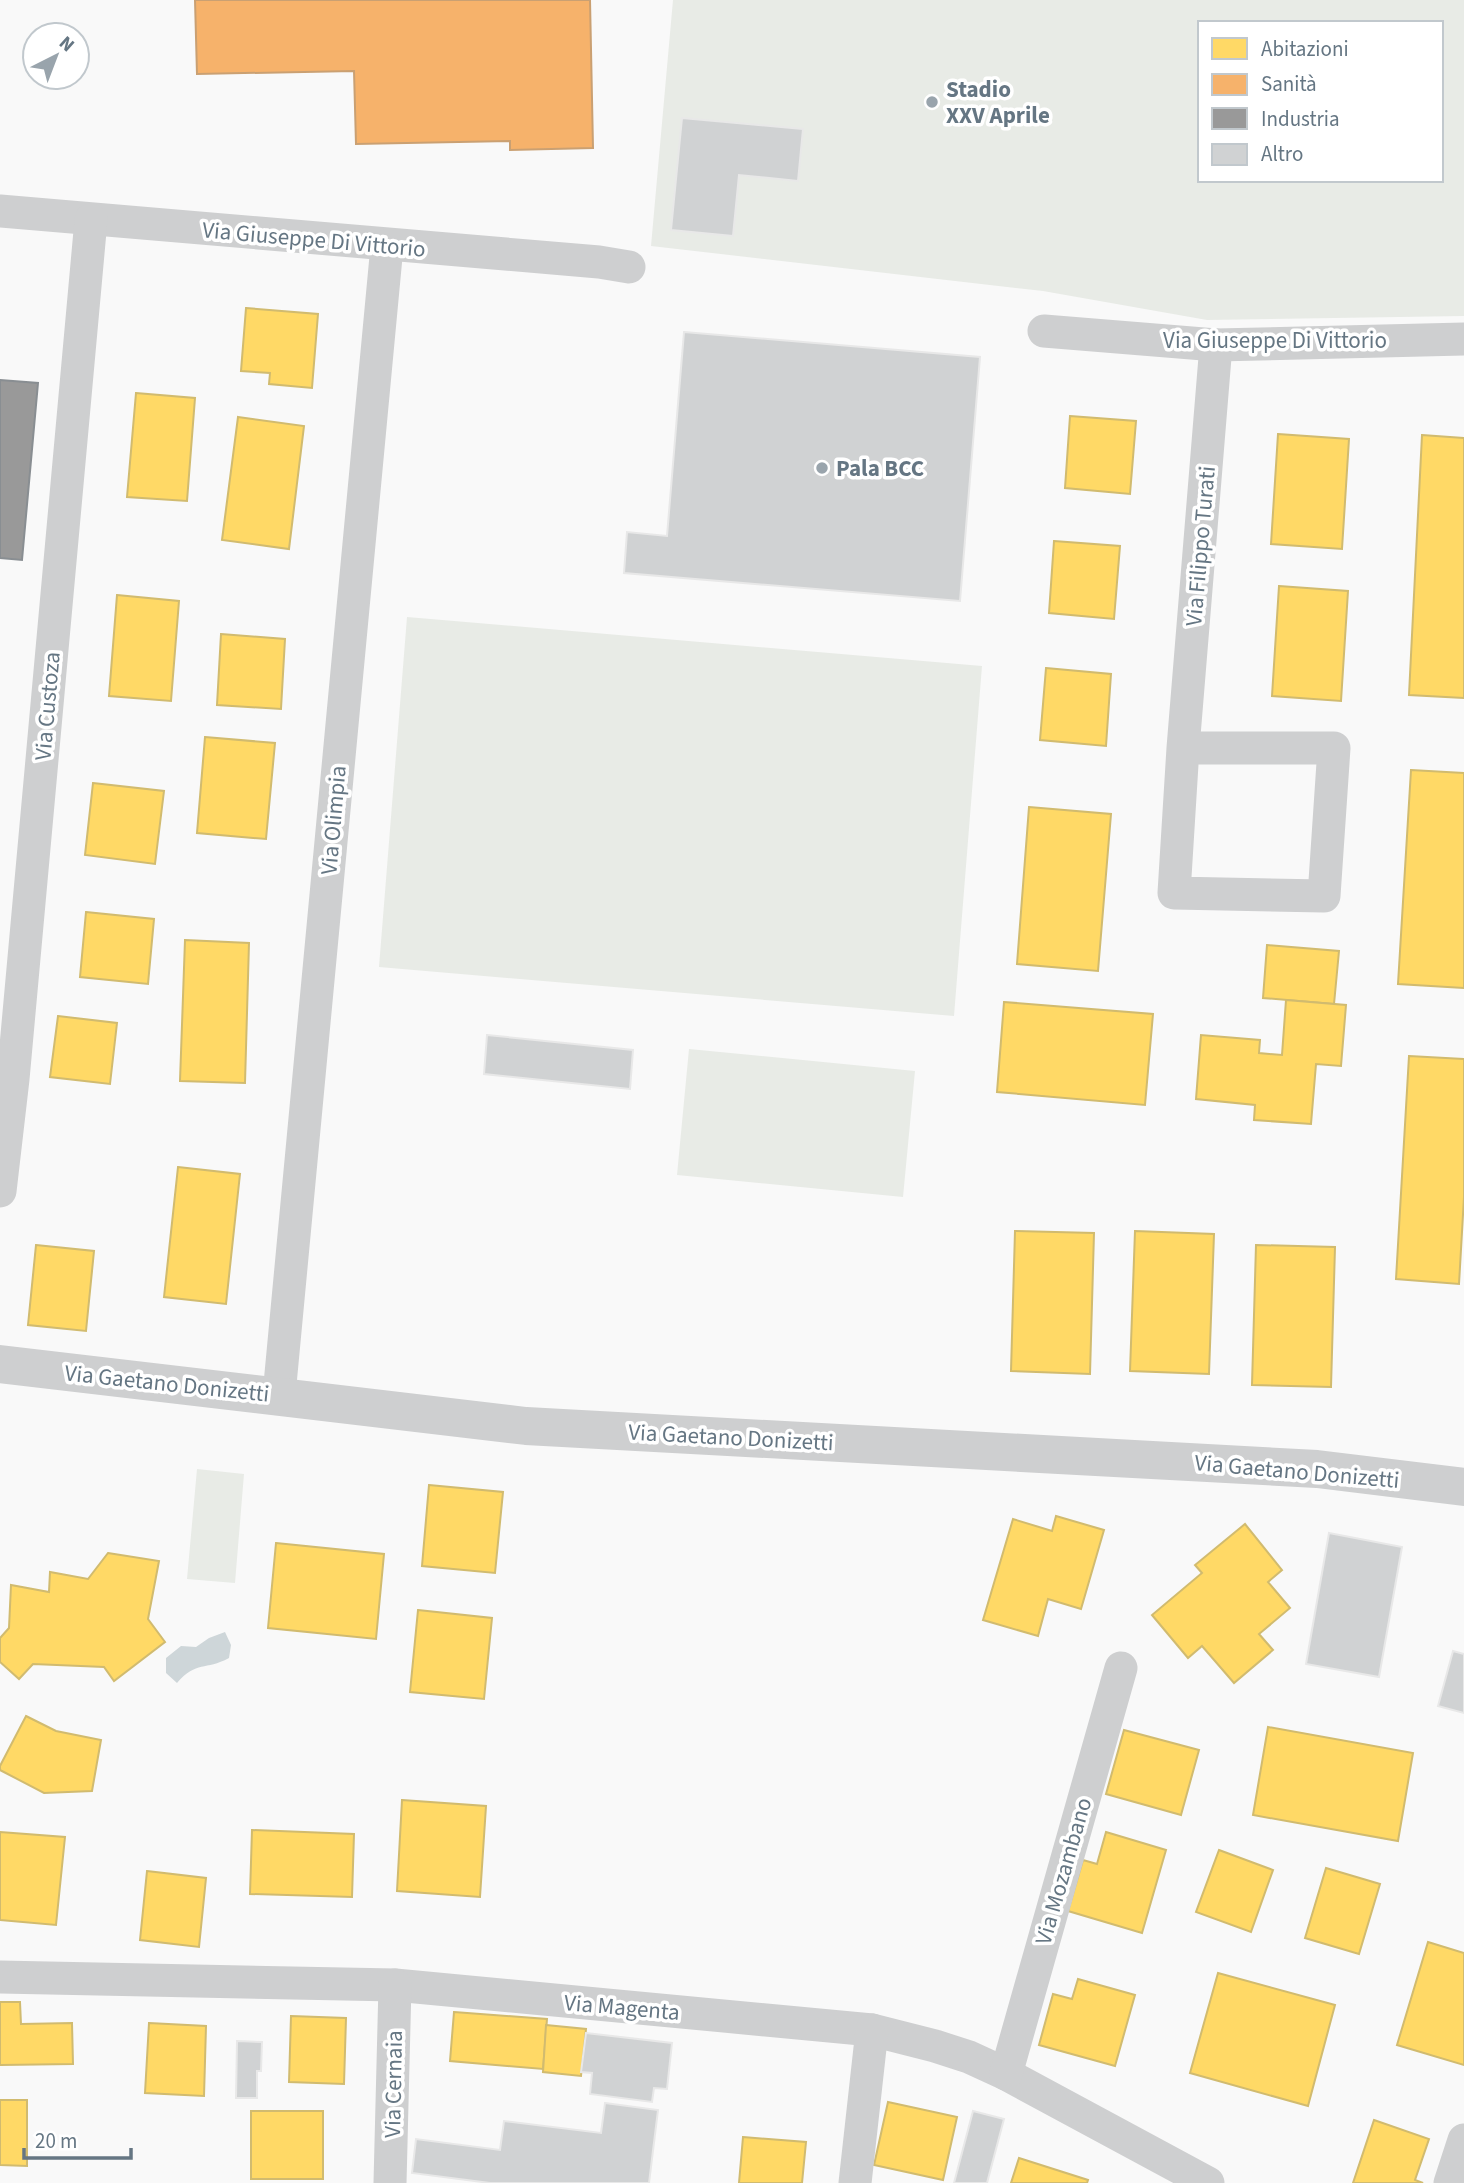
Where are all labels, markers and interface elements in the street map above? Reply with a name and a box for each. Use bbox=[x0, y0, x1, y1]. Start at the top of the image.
north arrow bbox=[21, 21, 91, 91]
legend bbox=[1198, 21, 1443, 182]
text: N bbox=[53, 30, 80, 59]
text: Abitazioni bbox=[1261, 34, 1349, 64]
text: Sanità bbox=[1261, 69, 1317, 99]
place label: Stadio XXV Aprile bbox=[946, 73, 1050, 132]
marker: Stadio XXV Aprile bbox=[924, 94, 940, 110]
text: Industria bbox=[1261, 104, 1340, 134]
text: Altro bbox=[1261, 139, 1303, 169]
street label: Via Giuseppe Di Vittorio bbox=[201, 213, 427, 266]
street label: Via Giuseppe Di Vittorio bbox=[1163, 324, 1387, 357]
place label: Pala BCC bbox=[836, 452, 924, 485]
marker: Pala BCC bbox=[814, 460, 830, 476]
street label: Via Filippo Turati bbox=[1177, 465, 1224, 628]
street label: Via Custoza bbox=[26, 650, 69, 762]
street label: Via Olimpia bbox=[312, 764, 355, 876]
street label: Via Gaetano Donizetti bbox=[63, 1356, 271, 1411]
street label: Via Gaetano Donizetti bbox=[628, 1416, 834, 1459]
street label: Via Gaetano Donizetti bbox=[1193, 1446, 1401, 1497]
street label: Via Mozambano bbox=[1027, 1794, 1100, 1949]
street label: Via Magenta bbox=[563, 1986, 681, 2029]
street label: Via Cernaia bbox=[376, 2030, 411, 2138]
scale bar bbox=[24, 2116, 131, 2160]
text: 20 m bbox=[35, 2126, 77, 2156]

